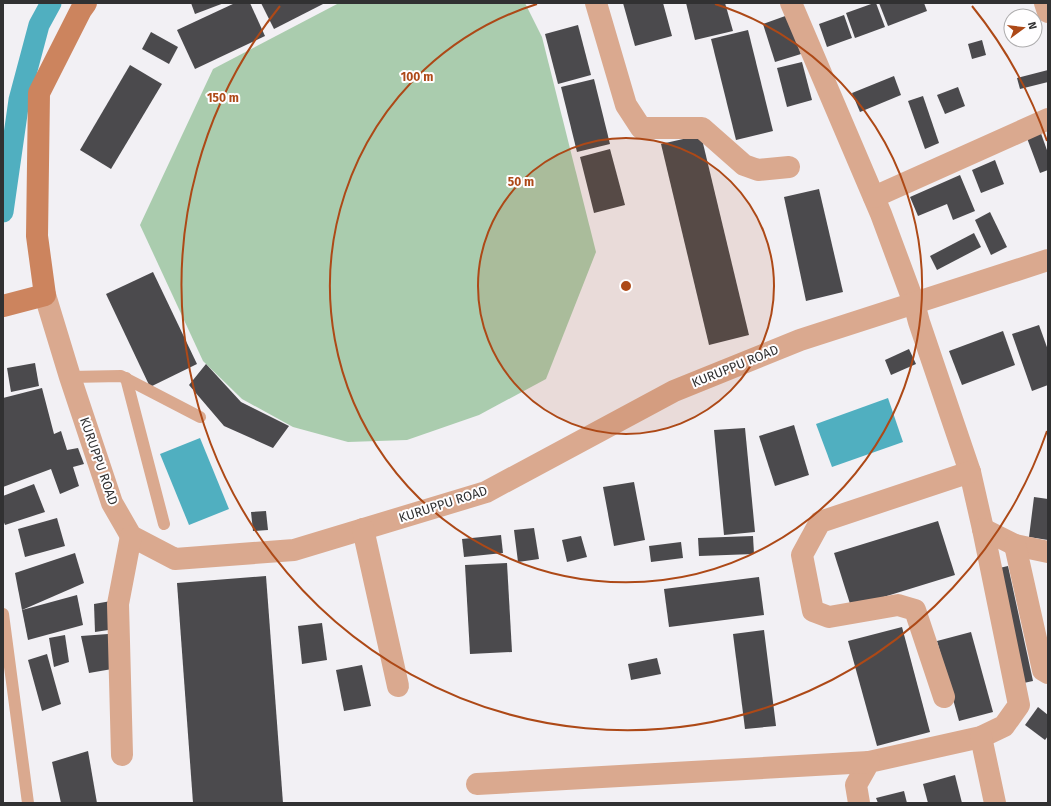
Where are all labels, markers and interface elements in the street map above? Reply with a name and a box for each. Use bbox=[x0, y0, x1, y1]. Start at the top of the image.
north arrow bbox=[1003, 8, 1043, 48]
text: N bbox=[1025, 20, 1039, 31]
text: 100 m bbox=[401, 70, 433, 84]
text: 150 m bbox=[207, 91, 239, 105]
text: 50 m bbox=[508, 175, 534, 189]
centre of rings bbox=[619, 279, 633, 293]
street label: KURUPPU ROAD bbox=[689, 342, 781, 390]
street label: KURUPPU ROAD bbox=[77, 415, 121, 507]
street label: KURUPPU ROAD bbox=[397, 483, 489, 525]

